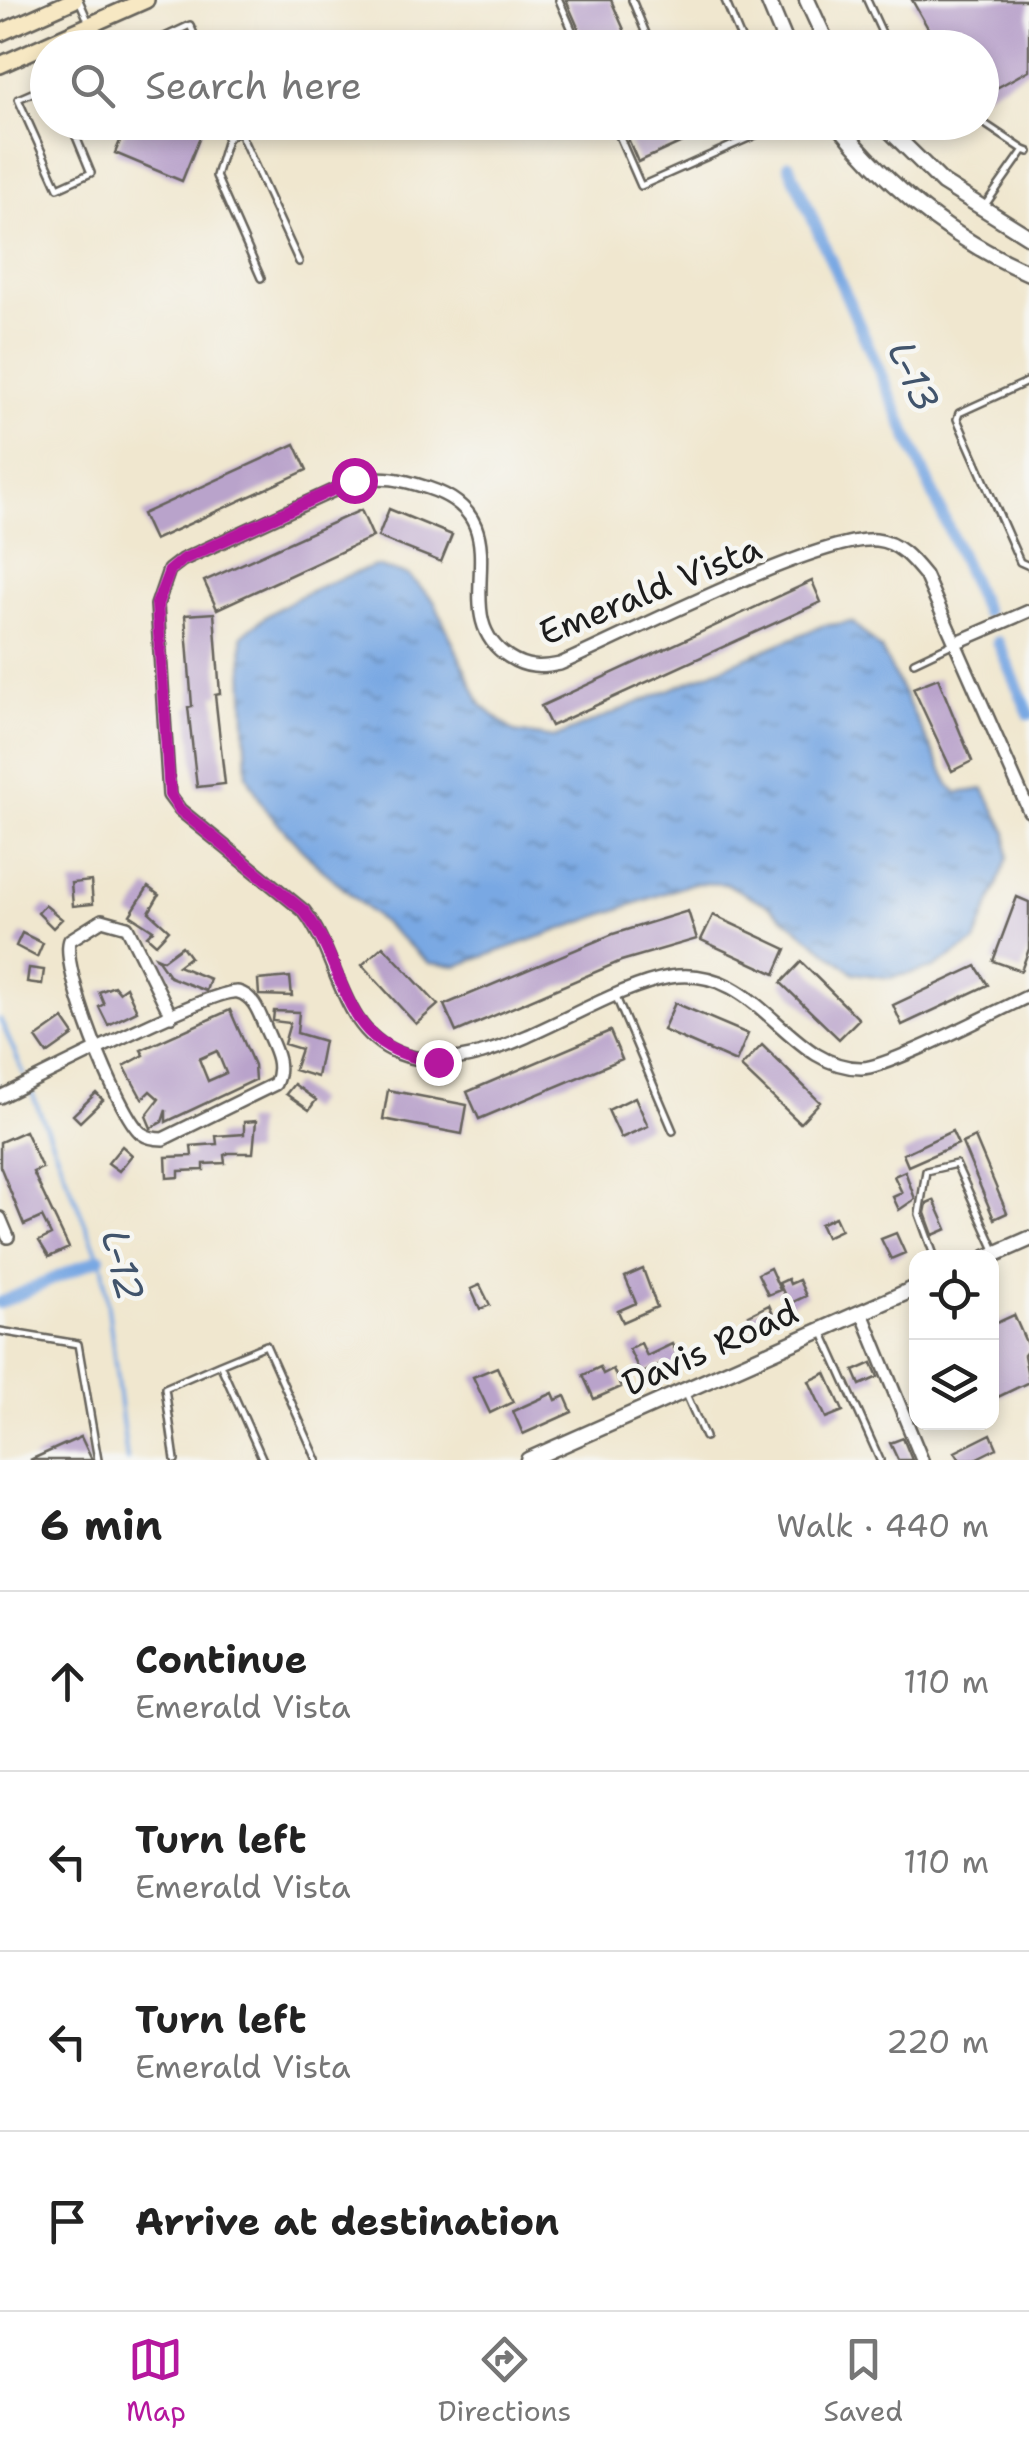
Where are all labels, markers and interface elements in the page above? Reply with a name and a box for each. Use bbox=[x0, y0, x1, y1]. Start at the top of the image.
search box bbox=[30, 30, 999, 140]
icon: search bbox=[65, 58, 120, 113]
text: Search here bbox=[145, 60, 362, 111]
water label: L-13 bbox=[876, 333, 952, 419]
route start bbox=[332, 458, 378, 504]
street label: Emerald Vista bbox=[532, 524, 768, 656]
route end bbox=[416, 1040, 462, 1086]
water label: L-12 bbox=[90, 1224, 156, 1306]
map controls bbox=[909, 1250, 999, 1430]
button: locate bbox=[909, 1250, 999, 1340]
street label: Davis Road bbox=[615, 1287, 805, 1407]
button: layers bbox=[909, 1340, 999, 1430]
text: 6 min bbox=[40, 1497, 162, 1553]
text: Walk · 440 m bbox=[776, 1504, 989, 1547]
text: Continue bbox=[135, 1634, 307, 1685]
icon: ahead bbox=[40, 1654, 95, 1709]
text: 110 m bbox=[903, 1660, 989, 1703]
text: Emerald Vista bbox=[135, 1685, 351, 1728]
text: Turn left bbox=[135, 1814, 307, 1865]
icon: left bbox=[40, 1834, 95, 1889]
text: 110 m bbox=[903, 1840, 989, 1883]
text: Emerald Vista bbox=[135, 1865, 351, 1908]
text: Turn left bbox=[135, 1994, 307, 2045]
icon: left bbox=[40, 2014, 95, 2069]
text: 220 m bbox=[886, 2020, 989, 2063]
text: Emerald Vista bbox=[135, 2045, 351, 2088]
icon: arrive bbox=[40, 2194, 95, 2249]
text: Arrive at destination bbox=[135, 2196, 559, 2247]
tab: Map bbox=[126, 2332, 186, 2430]
tab: Directions bbox=[438, 2332, 571, 2430]
tab: Saved bbox=[823, 2332, 903, 2430]

